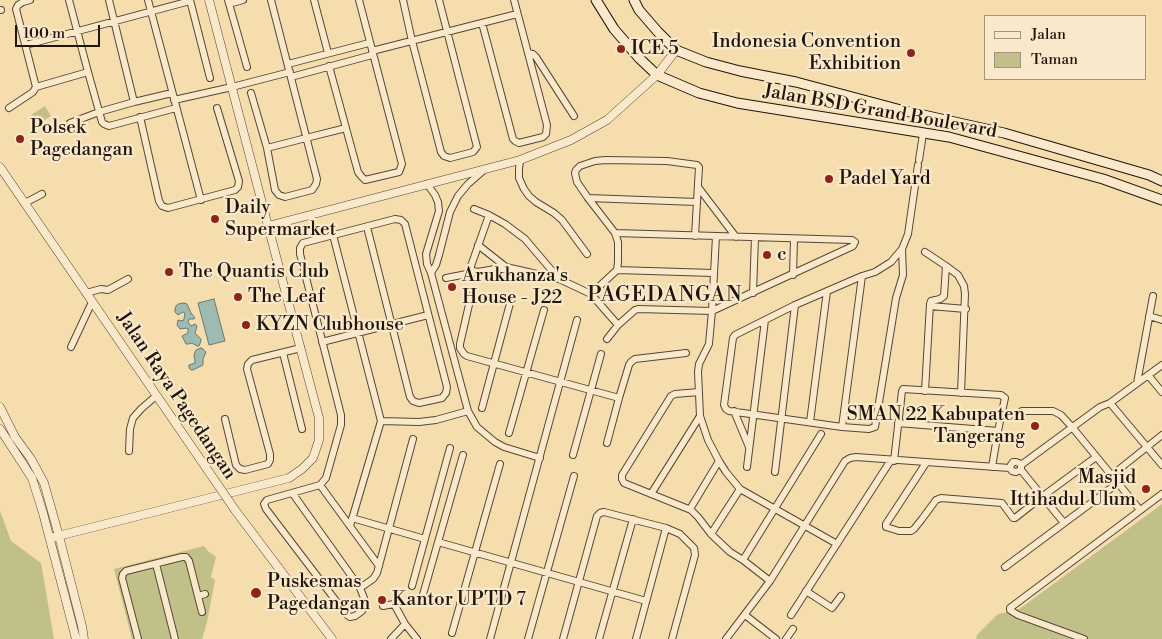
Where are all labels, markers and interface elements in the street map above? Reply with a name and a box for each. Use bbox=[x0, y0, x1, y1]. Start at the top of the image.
scale bar bbox=[18, 15, 102, 47]
legend bbox=[984, 15, 1147, 80]
text: 100 m bbox=[23, 24, 65, 43]
text: Jalan bbox=[1031, 25, 1066, 44]
place label: Indonesia Convention Exhibition bbox=[712, 31, 901, 75]
place label: ICE 5 bbox=[631, 38, 679, 60]
marker: ICE 5 bbox=[615, 43, 627, 55]
marker: Indonesia Convention Exhibition bbox=[905, 47, 917, 59]
text: Taman bbox=[1031, 50, 1078, 69]
street label: Jalan BSD Grand Boulevard bbox=[761, 80, 999, 144]
place label: Polsek Pagedangan bbox=[30, 117, 133, 161]
marker: Polsek Pagedangan bbox=[14, 133, 26, 145]
place label: Padel Yard bbox=[839, 168, 931, 190]
marker: Padel Yard bbox=[823, 173, 835, 185]
place label: Daily Supermarket bbox=[225, 197, 336, 241]
marker: Daily Supermarket bbox=[209, 213, 221, 225]
place label: c bbox=[777, 244, 787, 266]
marker: c bbox=[761, 249, 773, 261]
place label: The Quantis Club bbox=[179, 261, 329, 283]
place label: Arukhanza's House - J22 bbox=[462, 265, 568, 309]
marker: The Quantis Club bbox=[163, 266, 175, 278]
marker: Arukhanza's House - J22 bbox=[446, 281, 458, 293]
district label: PAGEDANGAN bbox=[586, 283, 744, 309]
place label: The Leaf bbox=[248, 286, 325, 308]
marker: The Leaf bbox=[232, 291, 244, 303]
street label: Jalan Raya Pagedangan bbox=[111, 308, 241, 484]
place label: KYZN Clubhouse bbox=[256, 314, 404, 336]
marker: KYZN Clubhouse bbox=[240, 319, 252, 331]
place label: SMAN 22 Kabupaten Tangerang bbox=[847, 404, 1025, 448]
marker: SMAN 22 Kabupaten Tangerang bbox=[1029, 420, 1041, 432]
place label: Masjid Ittihadul Ulum bbox=[1010, 467, 1136, 511]
marker: Masjid Ittihadul Ulum bbox=[1140, 483, 1152, 495]
place label: Puskesmas Pagedangan bbox=[267, 571, 370, 615]
marker: Puskesmas Pagedangan bbox=[249, 586, 263, 600]
place label: Kantor UPTD 7 bbox=[392, 589, 526, 611]
marker: Kantor UPTD 7 bbox=[376, 594, 388, 606]

